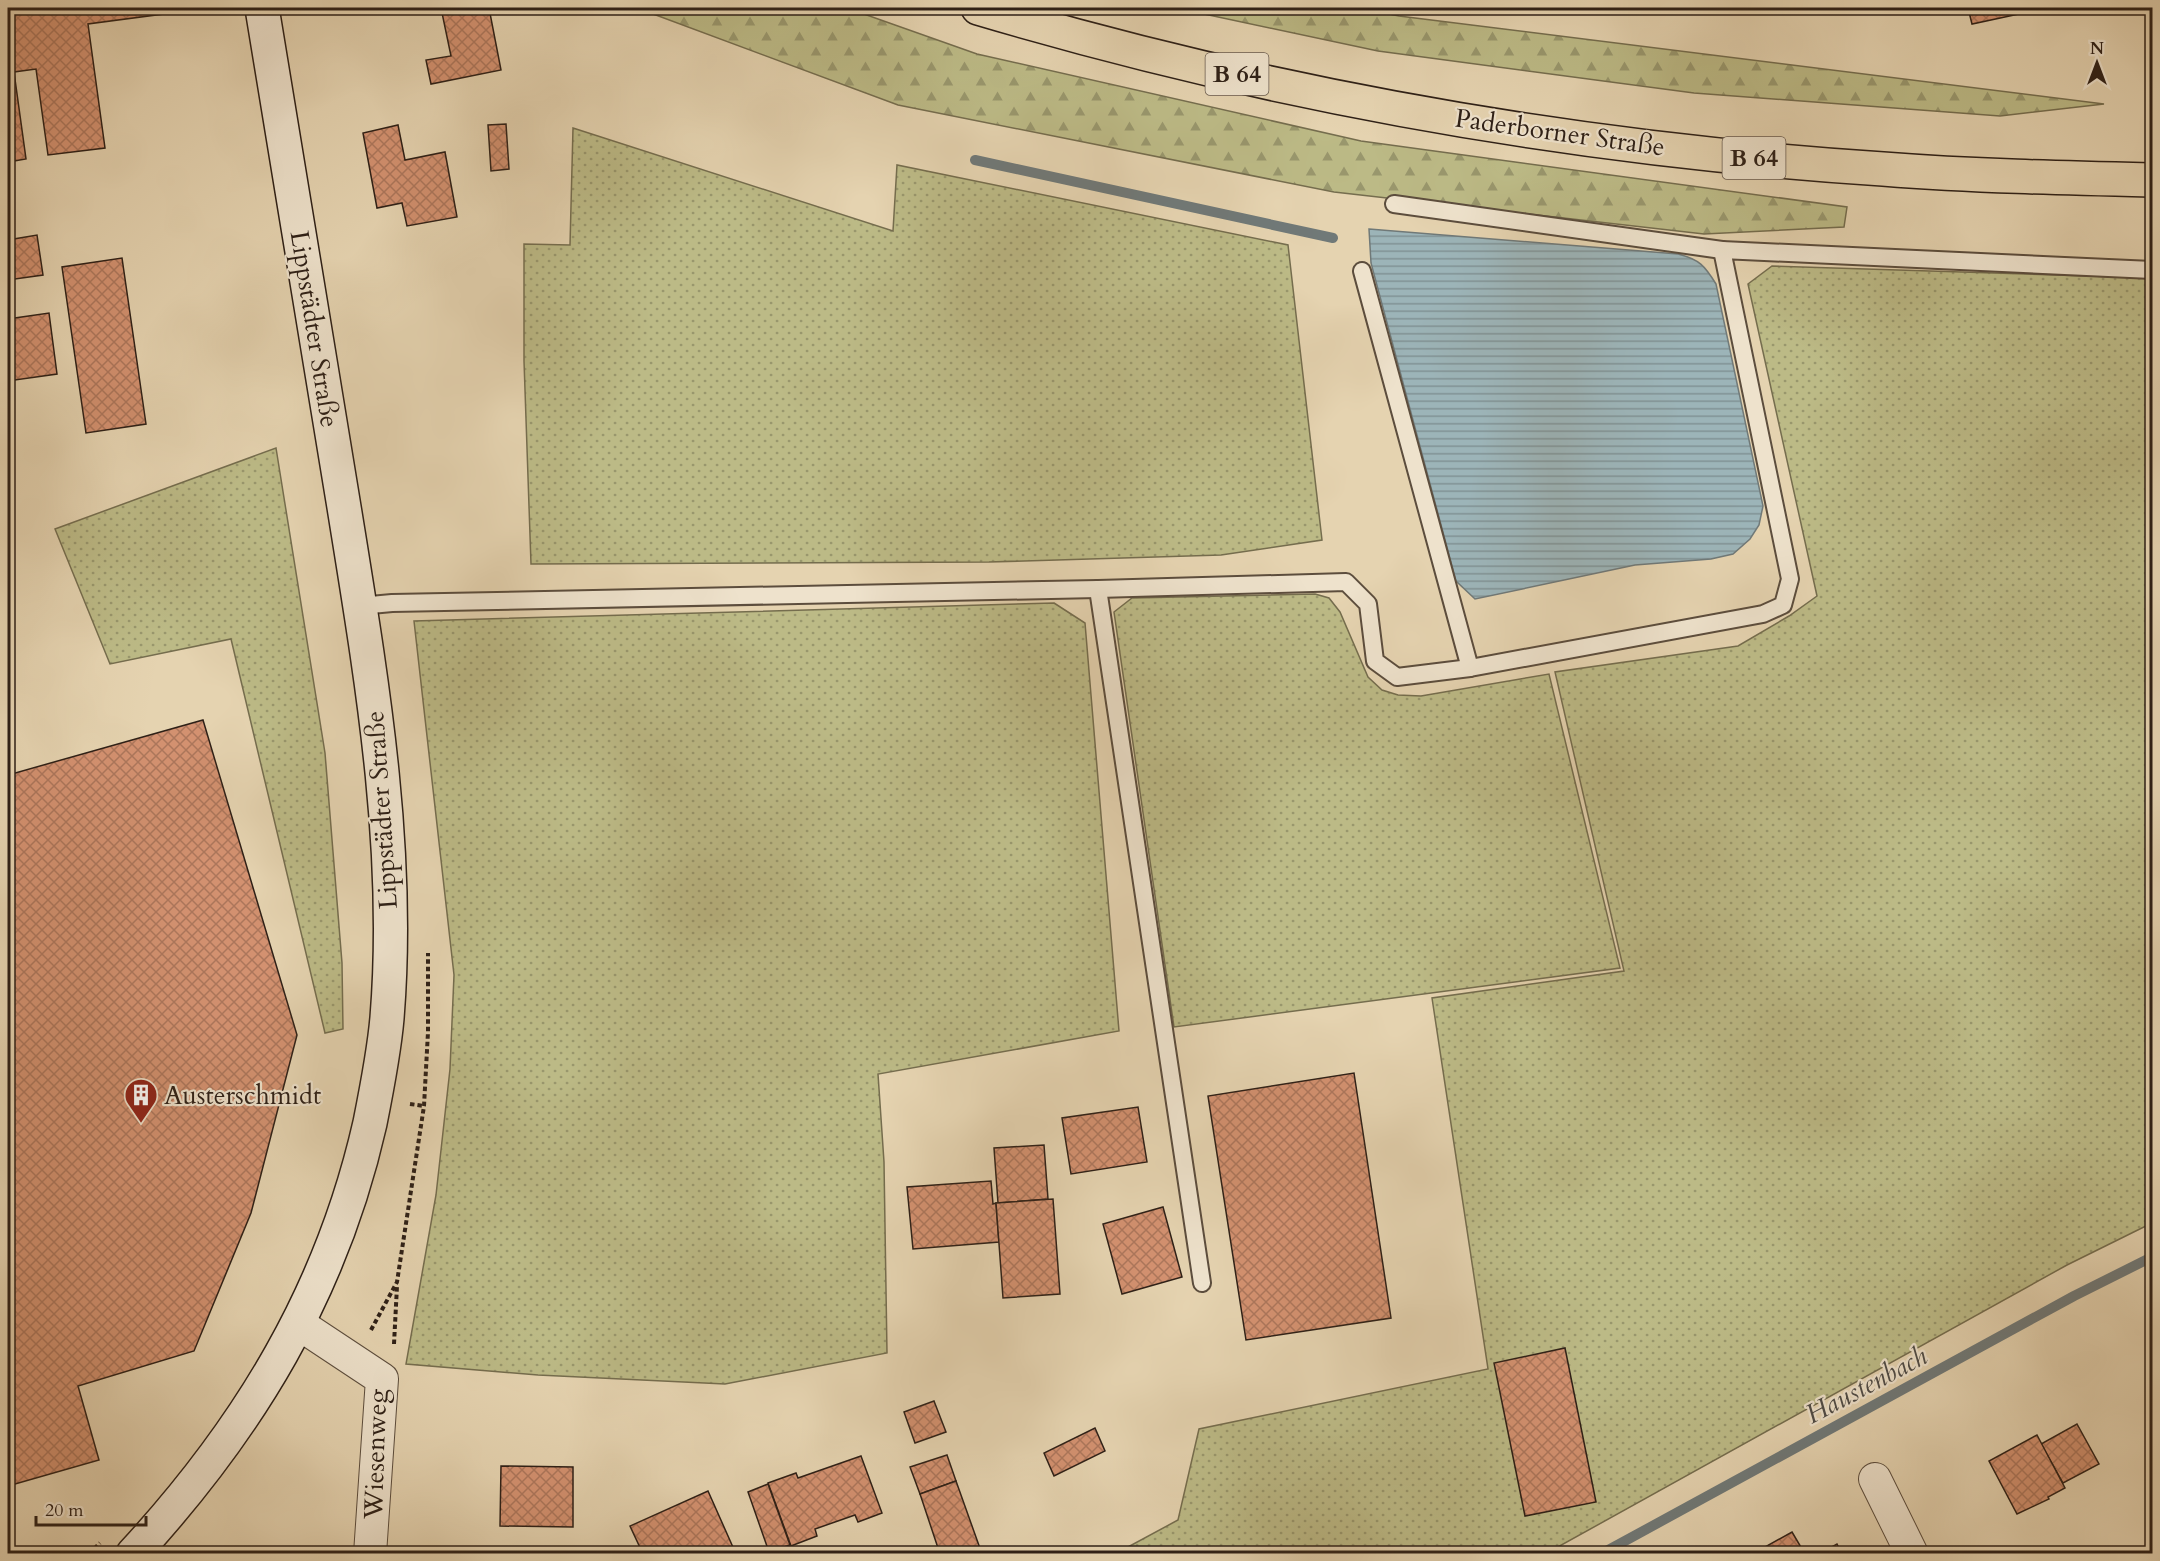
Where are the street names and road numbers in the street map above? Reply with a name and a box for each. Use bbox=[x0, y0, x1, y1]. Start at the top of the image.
road number: B 64 bbox=[1206, 53, 1268, 95]
street label: Paderborner Straße bbox=[1453, 100, 1667, 165]
road number: B 64 bbox=[1722, 137, 1786, 179]
street label: Lippstädter Straße bbox=[282, 228, 347, 430]
street label: Lippstädter Straße bbox=[357, 710, 406, 910]
street label: Wiesenweg bbox=[356, 1388, 395, 1521]

